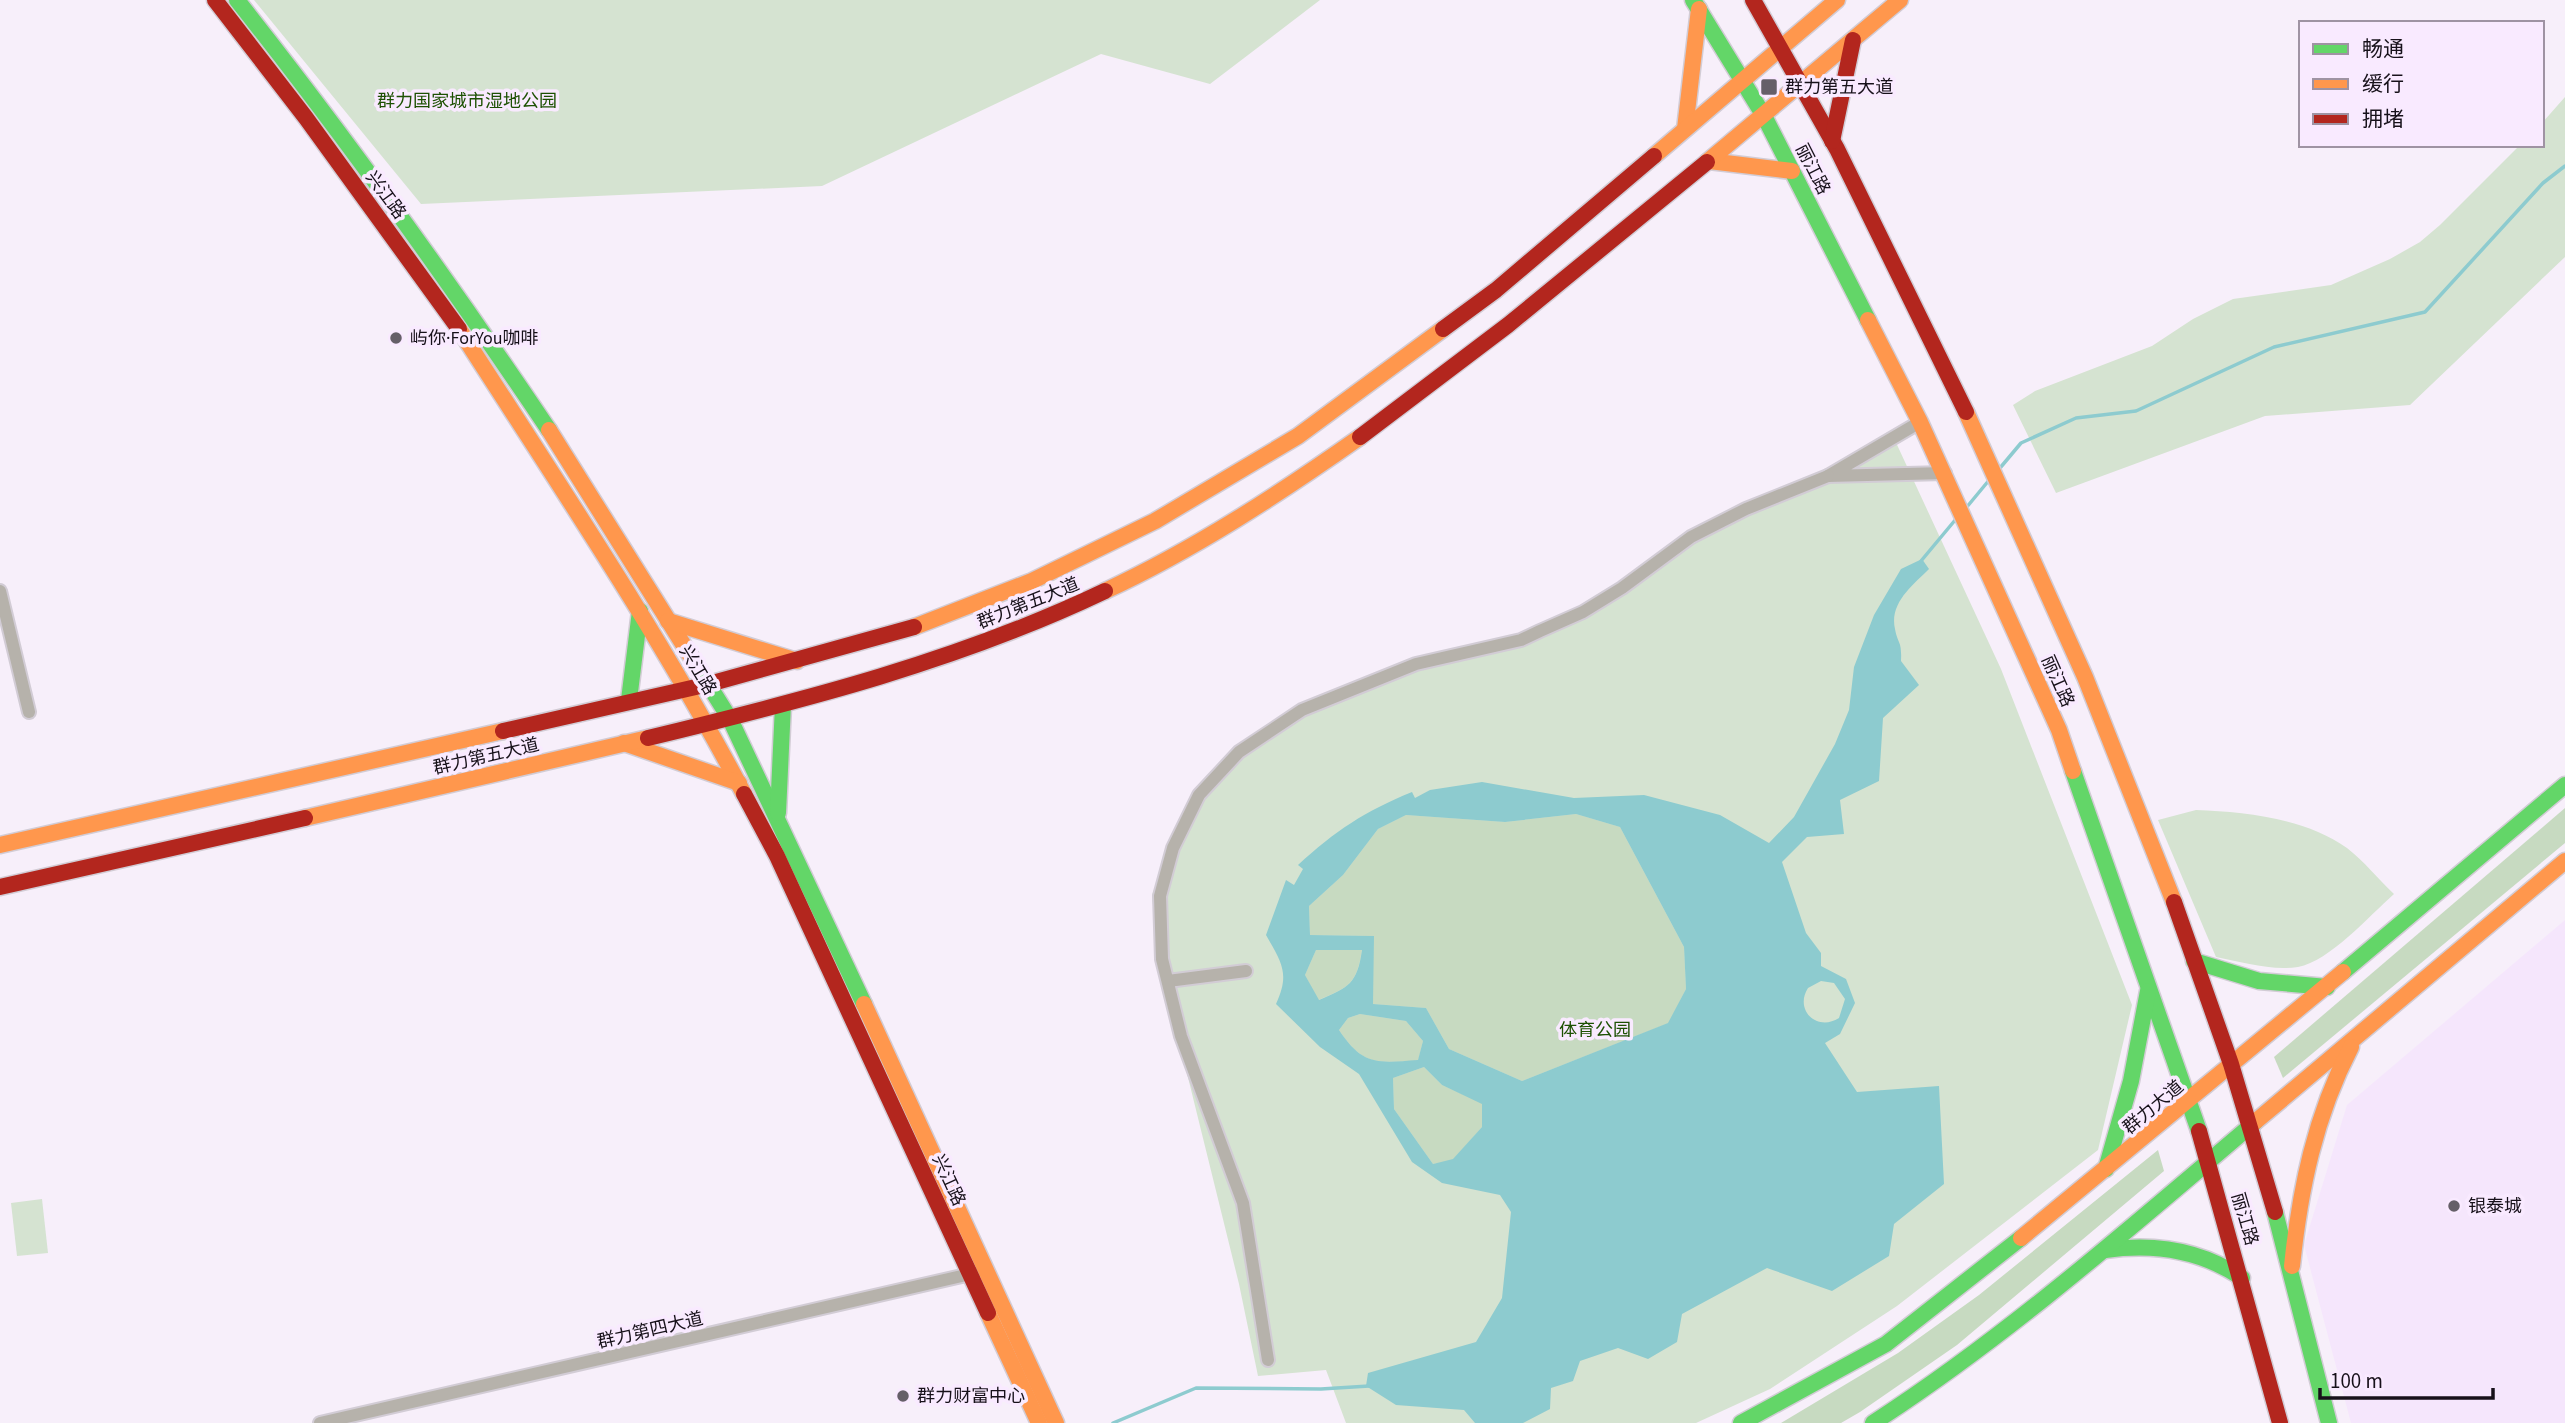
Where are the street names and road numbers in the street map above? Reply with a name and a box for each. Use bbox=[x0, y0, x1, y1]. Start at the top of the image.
street label: 丽江路 bbox=[1789, 139, 1836, 199]
street label: 兴江路 bbox=[360, 166, 412, 224]
street label: 群力第五大道 bbox=[973, 572, 1083, 635]
street label: 兴江路 bbox=[673, 641, 722, 700]
street label: 丽江路 bbox=[2035, 651, 2080, 711]
street label: 群力第五大道 bbox=[431, 732, 542, 781]
street label: 群力大道 bbox=[2118, 1075, 2189, 1140]
street label: 兴江路 bbox=[926, 1150, 971, 1210]
street label: 丽江路 bbox=[2225, 1190, 2264, 1249]
street label: 群力第四大道 bbox=[595, 1306, 706, 1355]

